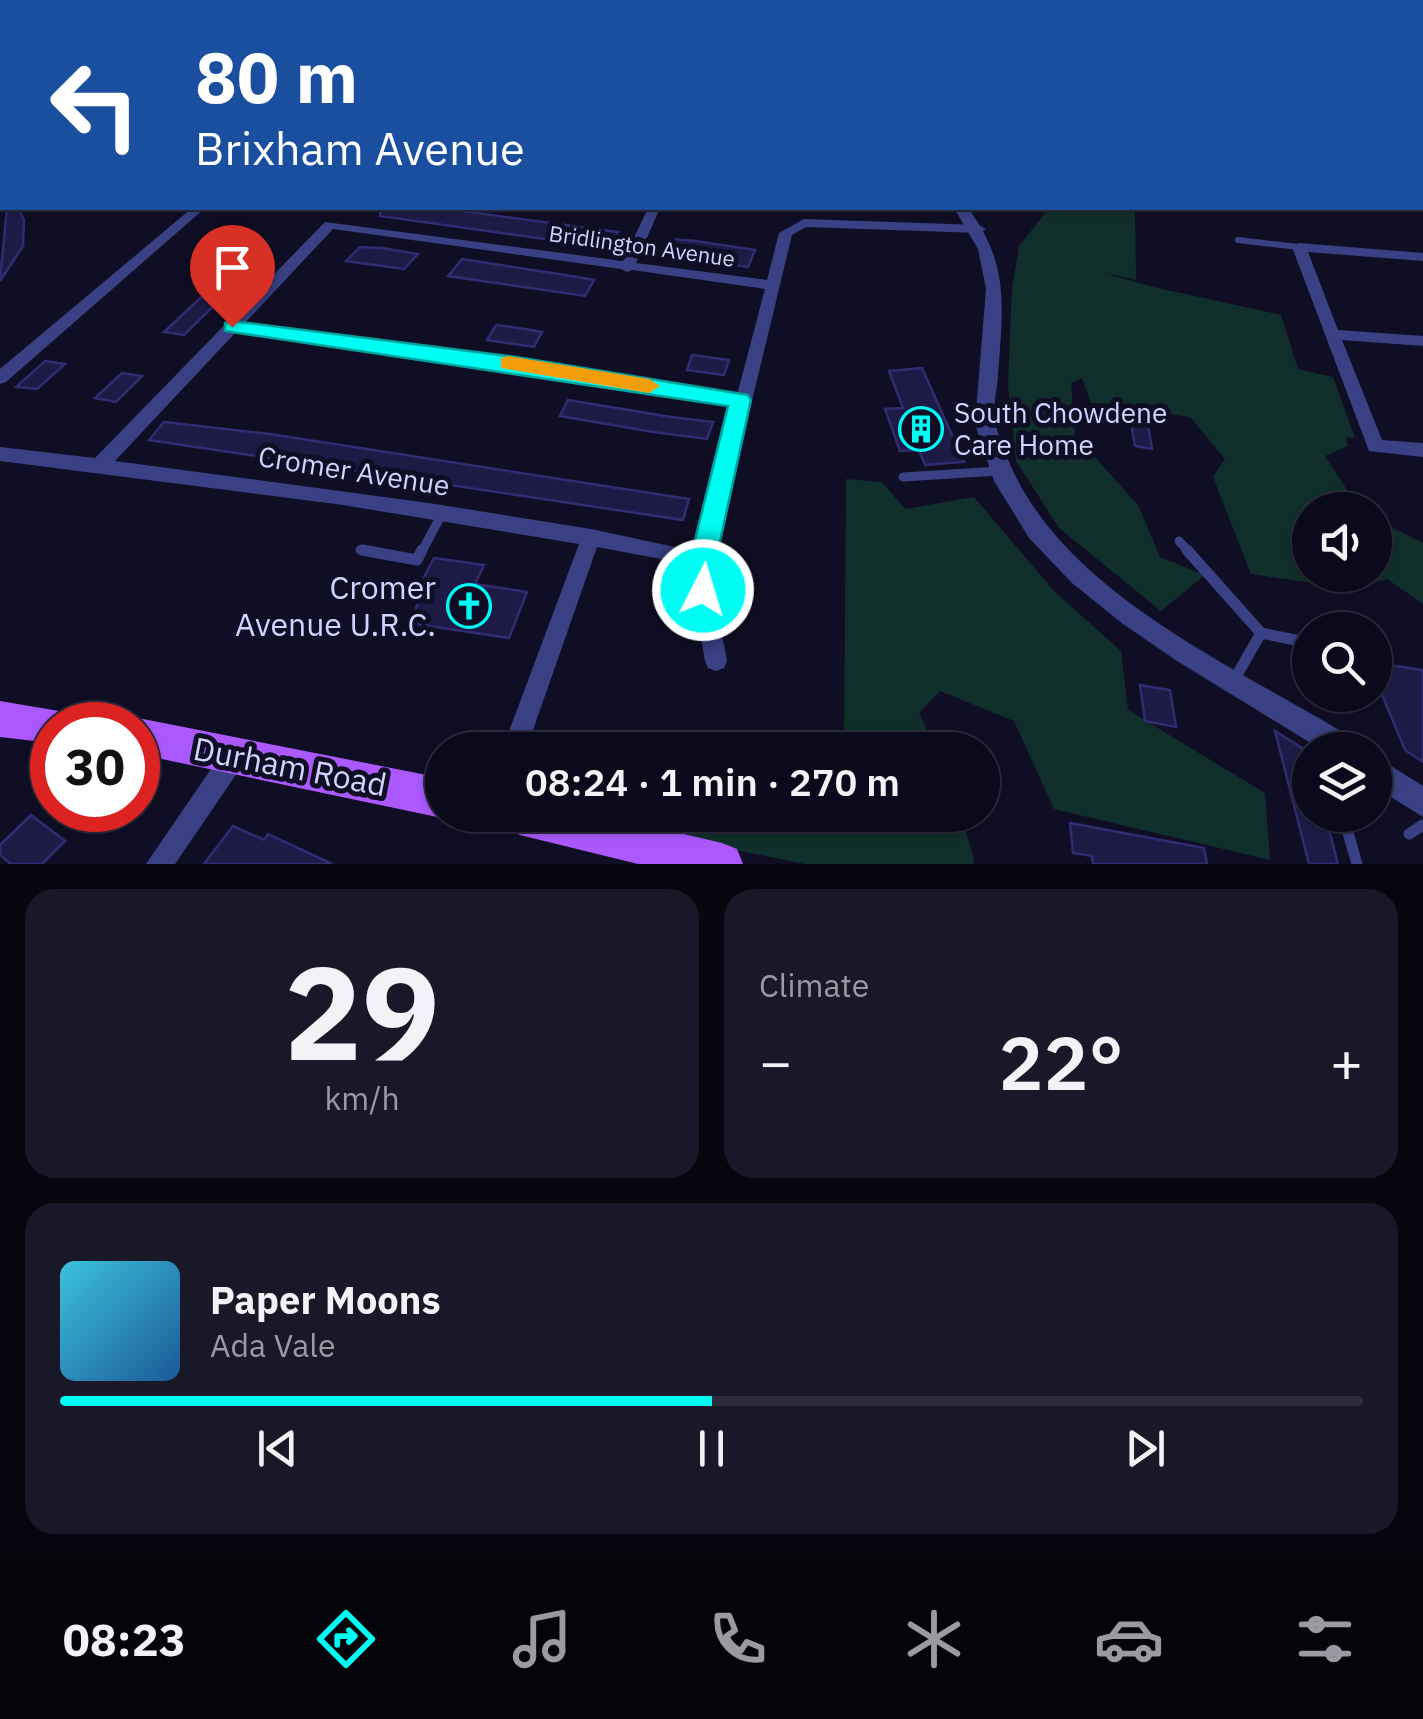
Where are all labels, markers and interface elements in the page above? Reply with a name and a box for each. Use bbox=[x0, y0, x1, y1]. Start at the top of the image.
text: 80 m bbox=[195, 31, 358, 122]
icon: left bbox=[30, 40, 160, 170]
text: Brixham Avenue bbox=[195, 119, 525, 177]
street label: Bridlington Avenue bbox=[547, 218, 737, 273]
pin bbox=[190, 225, 275, 328]
icon: arrive bbox=[205, 240, 260, 295]
place label: South Chowdene Care Home bbox=[954, 394, 1167, 463]
building icon: South Chowdene Care Home bbox=[898, 406, 944, 452]
street label: Cromer Avenue bbox=[256, 437, 452, 504]
map controls bbox=[1292, 492, 1392, 832]
button: sound bbox=[1292, 492, 1392, 592]
position arrow bbox=[651, 538, 755, 642]
place label: Cromer Avenue U.R.C. bbox=[235, 566, 436, 645]
church icon: Cromer Avenue U.R.C. bbox=[446, 583, 492, 629]
button: search bbox=[1292, 612, 1392, 712]
speed limit sign: 30 bbox=[30, 702, 160, 832]
street label: Durham Road bbox=[190, 727, 390, 805]
button: layers bbox=[1292, 732, 1392, 832]
text: 08:24 · 1 min · 270 m bbox=[525, 757, 900, 806]
text: 29 bbox=[284, 927, 440, 1096]
text: Climate bbox=[759, 964, 869, 1006]
text: 22° bbox=[998, 1013, 1124, 1111]
text: − bbox=[759, 1026, 792, 1097]
text: + bbox=[1330, 1026, 1363, 1097]
text: km/h bbox=[324, 1077, 400, 1119]
text: Paper Moons bbox=[210, 1275, 441, 1324]
text: Ada Vale bbox=[210, 1324, 336, 1366]
icon: previous bbox=[250, 1421, 305, 1476]
icon: pause bbox=[684, 1421, 739, 1476]
icon: next bbox=[1118, 1421, 1173, 1476]
icon: directions bbox=[311, 1604, 381, 1674]
icon: music bbox=[507, 1604, 577, 1674]
icon: phone bbox=[703, 1604, 773, 1674]
icon: climate bbox=[899, 1604, 969, 1674]
icon: car bbox=[1094, 1604, 1164, 1674]
icon: filters bbox=[1290, 1604, 1360, 1674]
text: 08:23 bbox=[63, 1610, 186, 1668]

